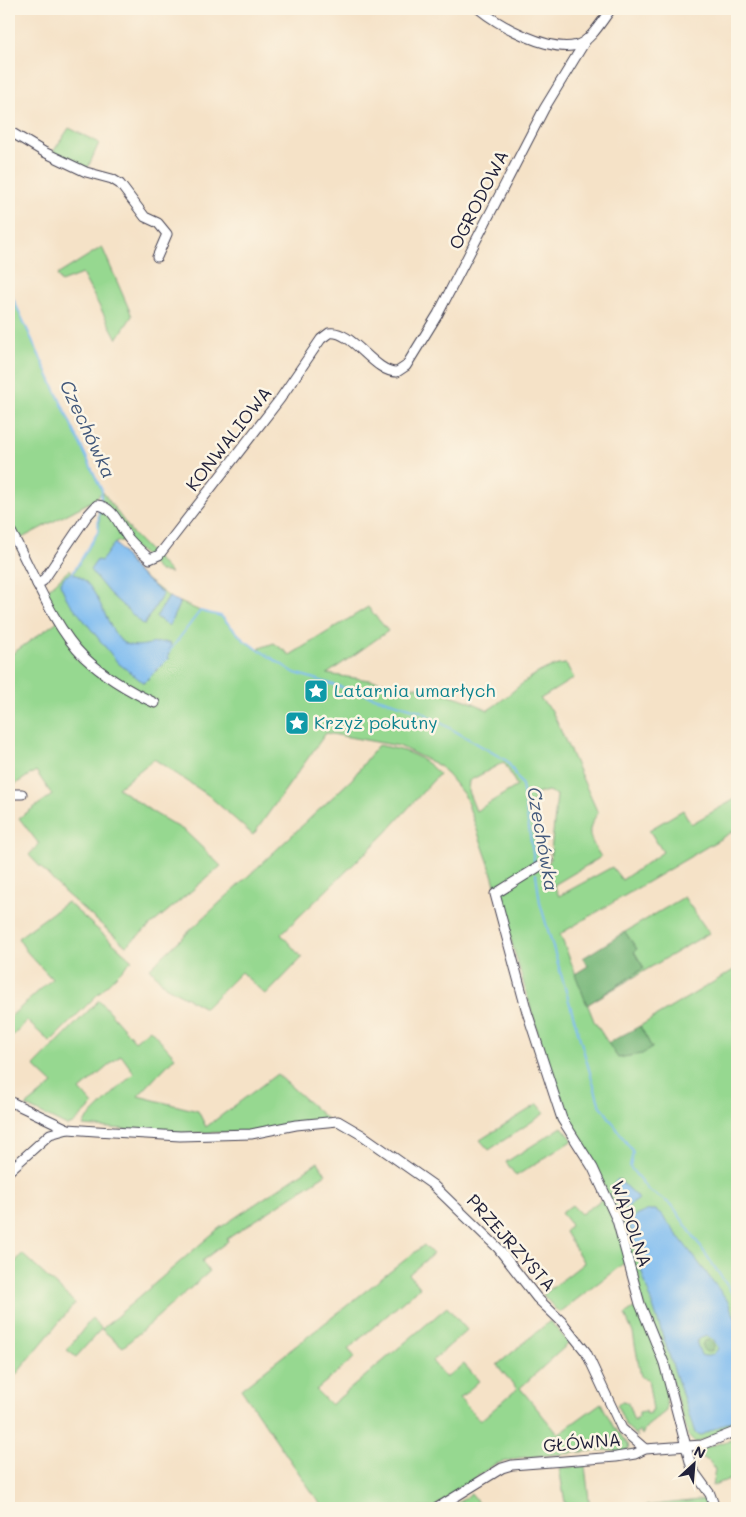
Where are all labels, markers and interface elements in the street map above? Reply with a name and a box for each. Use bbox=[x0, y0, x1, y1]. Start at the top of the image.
street label: OGRODOWA bbox=[443, 146, 513, 253]
water label: Czechówka bbox=[55, 376, 122, 482]
street label: KONWALIOWA bbox=[180, 381, 277, 496]
place icon: Latarnia umarłych bbox=[303, 678, 329, 704]
place label: Latarnia umarłych bbox=[334, 678, 495, 702]
place icon: Krzyż pokutny bbox=[284, 710, 310, 736]
place label: Krzyż pokutny bbox=[314, 710, 438, 734]
water label: Czechówka bbox=[522, 785, 565, 893]
street label: WĄDOLNA bbox=[606, 1177, 658, 1270]
street label: PRZEJRZYSTA bbox=[462, 1189, 562, 1296]
street label: GŁÓWNA bbox=[542, 1427, 622, 1457]
north arrow bbox=[668, 1440, 718, 1490]
text: N bbox=[691, 1441, 709, 1463]

